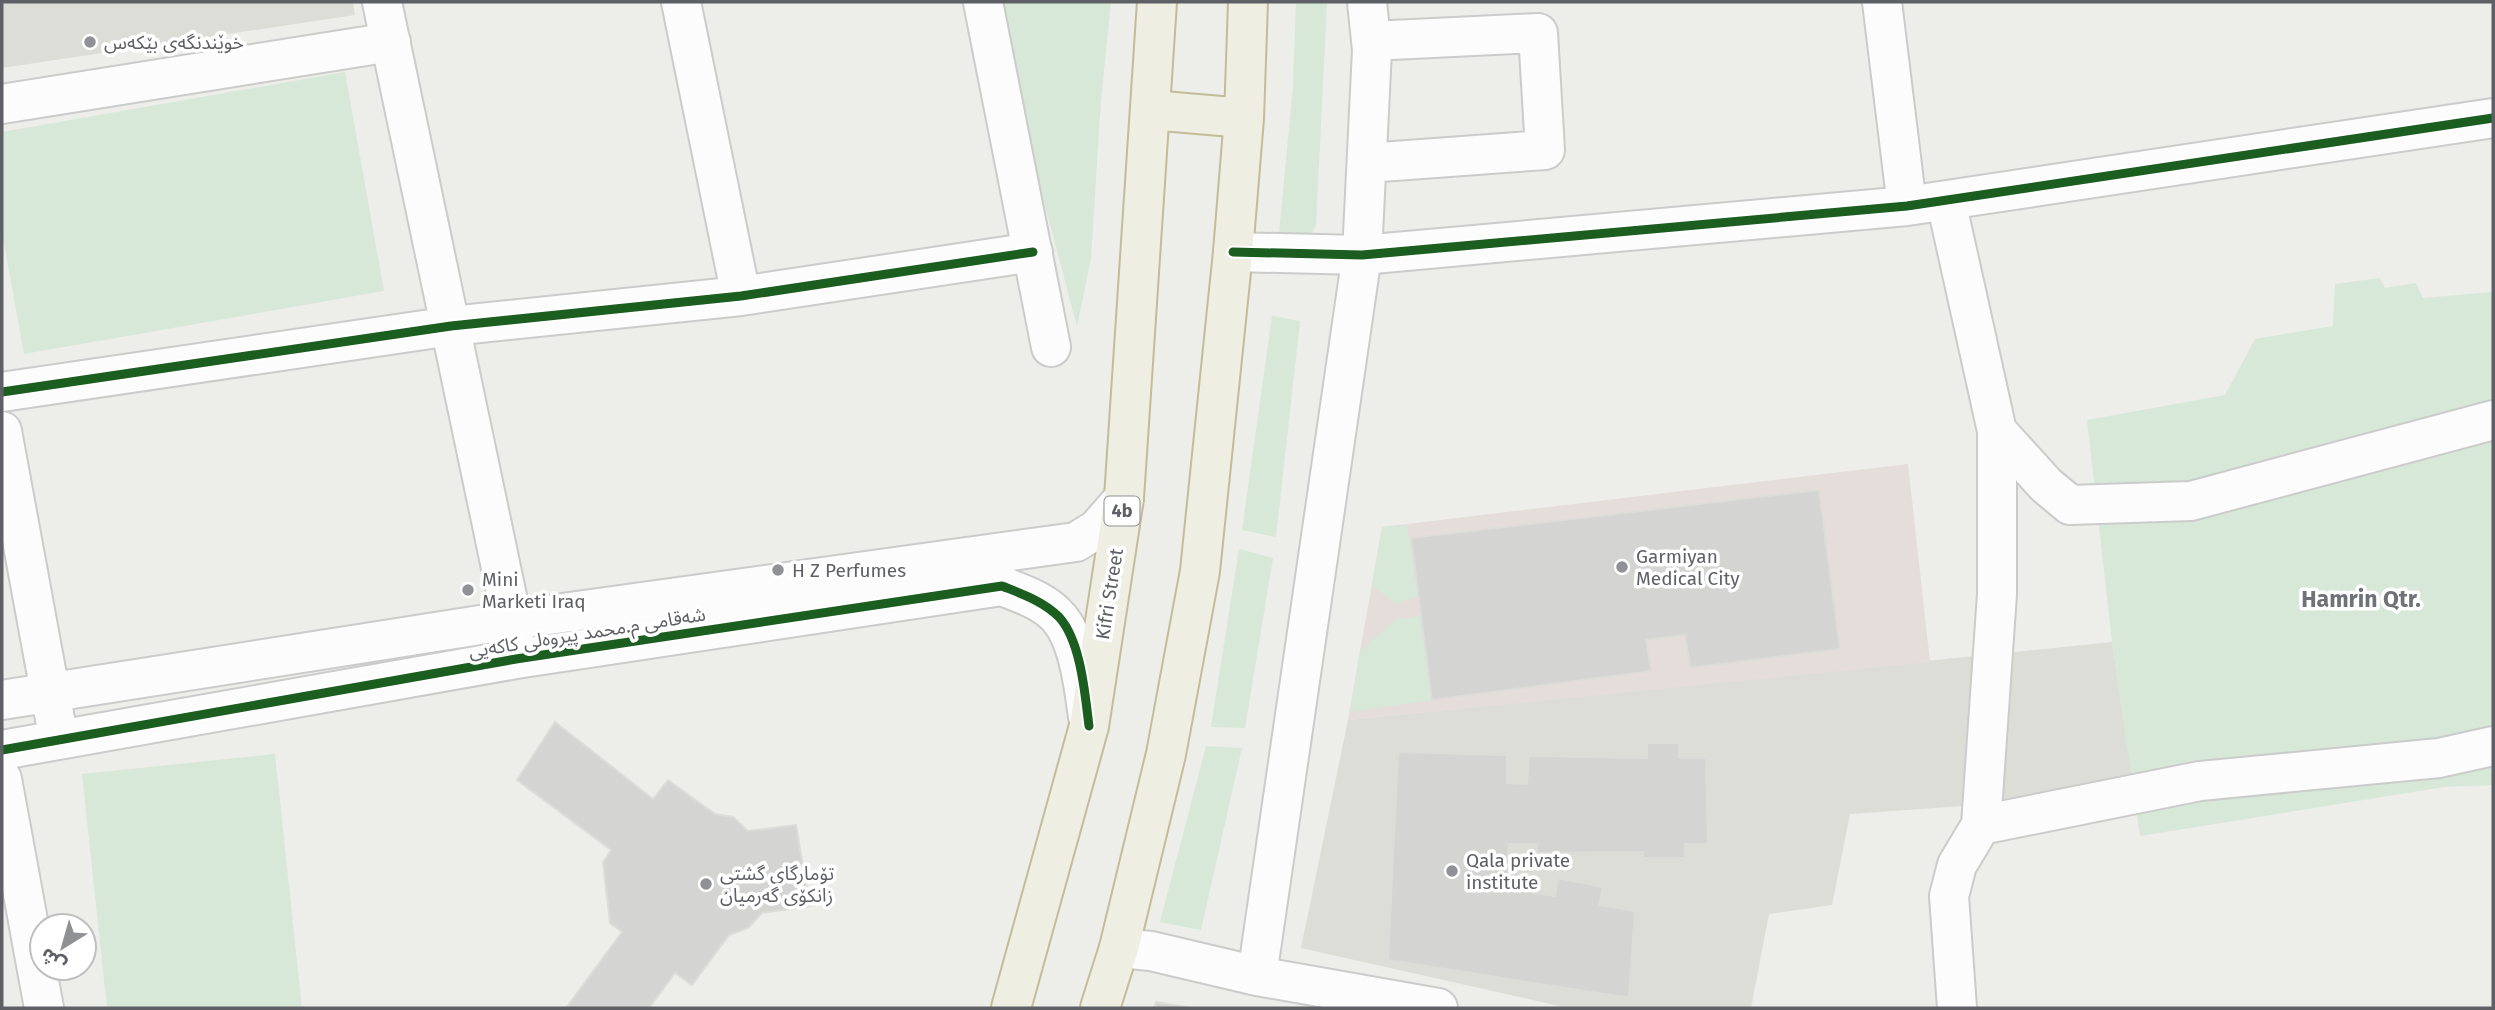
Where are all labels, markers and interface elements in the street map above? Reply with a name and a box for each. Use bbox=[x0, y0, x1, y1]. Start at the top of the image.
place label: خوێندنگەی بێکەس bbox=[104, 31, 244, 54]
marker: خوێندنگەی بێکەس bbox=[82, 34, 98, 50]
road number: 4b bbox=[1104, 496, 1140, 526]
place label: Garmiyan Medical City bbox=[1636, 545, 1740, 590]
street label: Kifri Street bbox=[1091, 547, 1128, 641]
place label: H Z Perfumes bbox=[792, 559, 906, 582]
marker: Garmiyan Medical City bbox=[1614, 559, 1630, 575]
marker: H Z Perfumes bbox=[770, 562, 786, 578]
place label: Mini Marketi Iraq bbox=[482, 568, 586, 613]
marker: Mini Marketi Iraq bbox=[460, 582, 476, 598]
district label: Hamrin Qtr. bbox=[2301, 585, 2421, 613]
street label: شەقامی م.محمد پیروەلی کاکەیی bbox=[467, 602, 708, 666]
place label: Qala private institute bbox=[1466, 849, 1570, 894]
place label: تۆمارگای گشتی زانکۆی گەرمیان bbox=[720, 862, 834, 907]
marker: Qala private institute bbox=[1444, 863, 1460, 879]
marker: تۆمارگای گشتی زانکۆی گەرمیان bbox=[698, 876, 714, 892]
north arrow bbox=[28, 912, 98, 982]
text: ش bbox=[36, 943, 70, 977]

